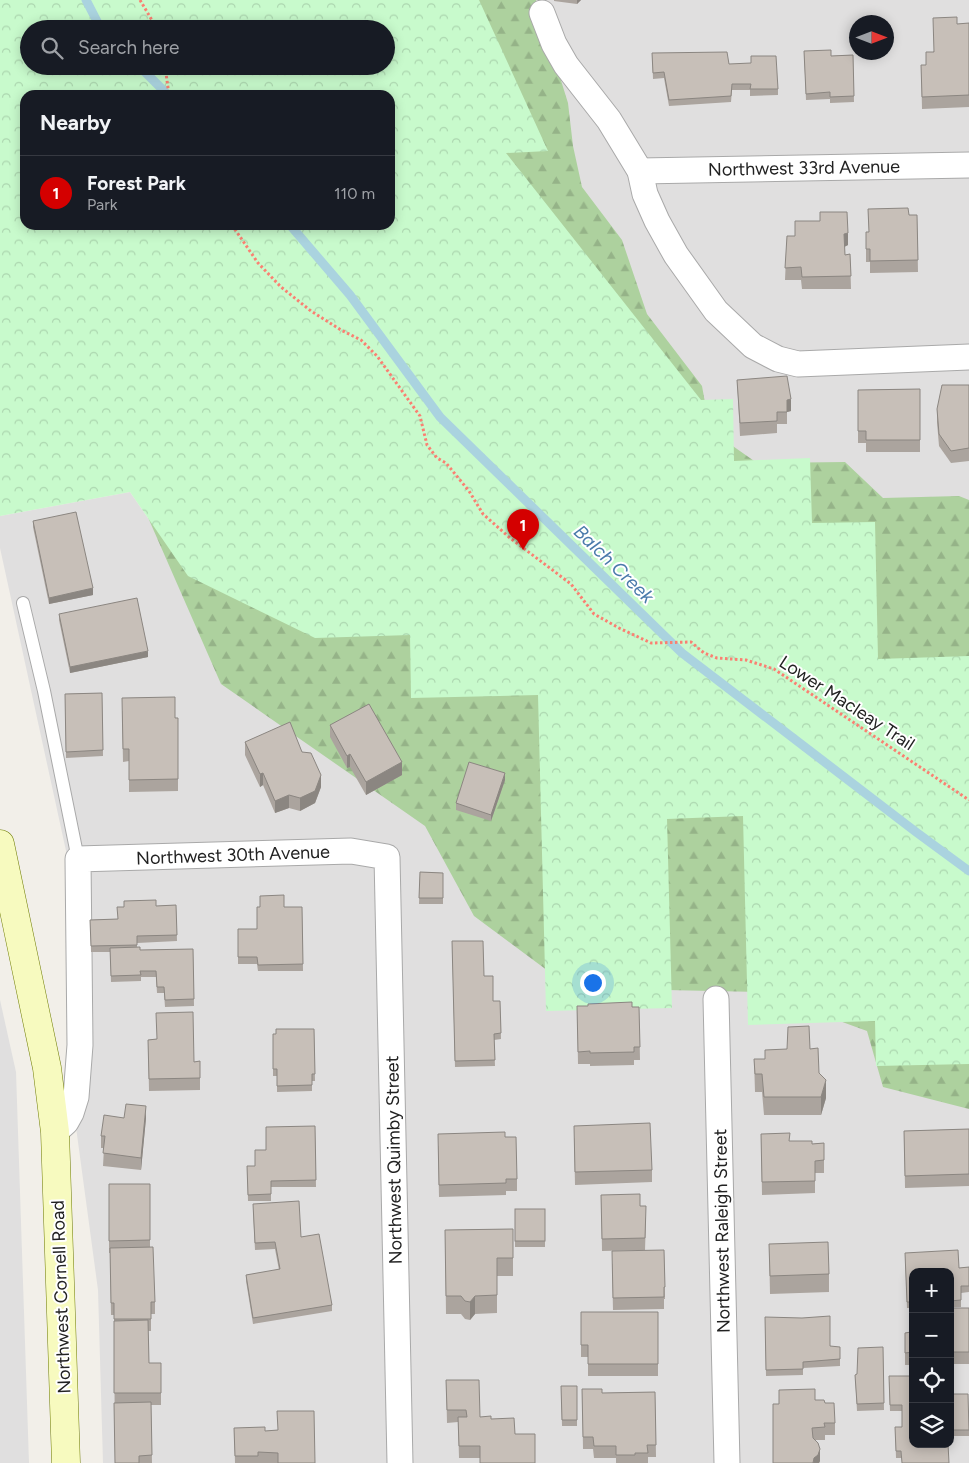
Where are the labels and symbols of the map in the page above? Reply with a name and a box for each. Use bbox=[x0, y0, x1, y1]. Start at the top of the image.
north arrow bbox=[849, 15, 894, 60]
street label: Northwest 33rd Avenue bbox=[708, 155, 900, 181]
pin: 1 bbox=[507, 509, 539, 550]
water label: Balch Creek bbox=[569, 520, 660, 609]
street label: Lower Macleay Trail bbox=[775, 651, 919, 755]
street label: Northwest 30th Avenue bbox=[136, 841, 331, 869]
your location bbox=[580, 970, 606, 996]
street label: Northwest Quimby Street bbox=[381, 1055, 407, 1265]
street label: Northwest Raleigh Street bbox=[709, 1128, 735, 1333]
street label: Northwest Cornell Road bbox=[47, 1200, 75, 1394]

